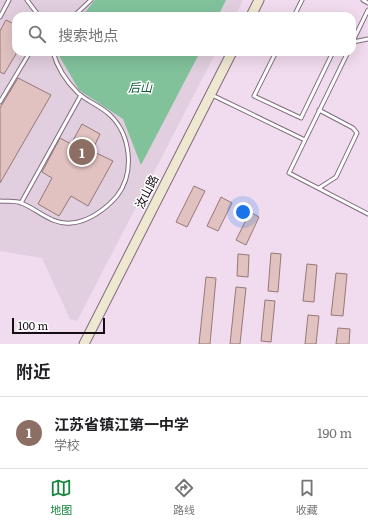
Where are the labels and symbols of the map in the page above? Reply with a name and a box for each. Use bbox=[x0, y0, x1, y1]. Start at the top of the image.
park label: 后山 bbox=[128, 78, 153, 96]
pin: 1 bbox=[69, 137, 95, 167]
street label: 汝山路 bbox=[130, 171, 162, 212]
your location bbox=[233, 202, 253, 222]
scale bar bbox=[12, 316, 105, 335]

